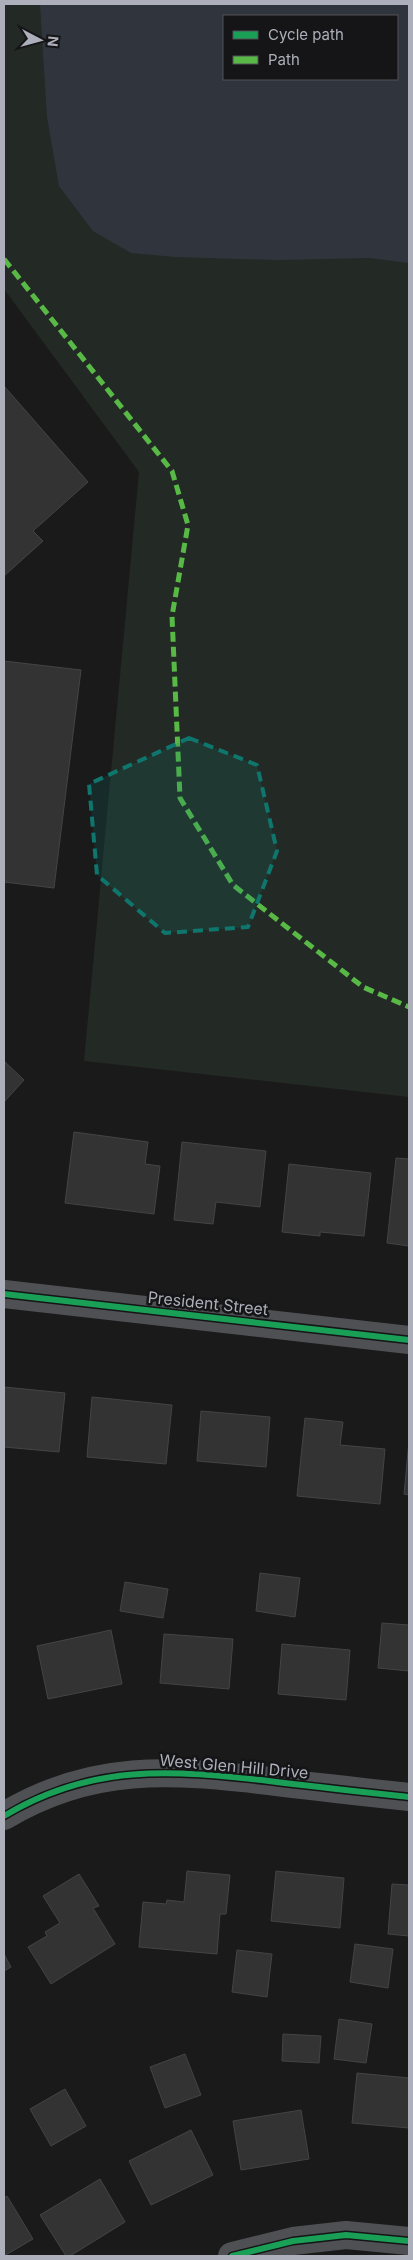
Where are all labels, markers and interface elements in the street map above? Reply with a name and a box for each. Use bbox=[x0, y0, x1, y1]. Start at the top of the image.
north arrow bbox=[15, 15, 65, 65]
legend bbox=[223, 15, 398, 80]
text: Cycle path bbox=[268, 25, 344, 44]
text: N bbox=[44, 35, 62, 48]
text: Path bbox=[268, 50, 300, 69]
street label: President Street bbox=[147, 1287, 269, 1319]
street label: West Glen Hill Drive bbox=[159, 1750, 309, 1782]

